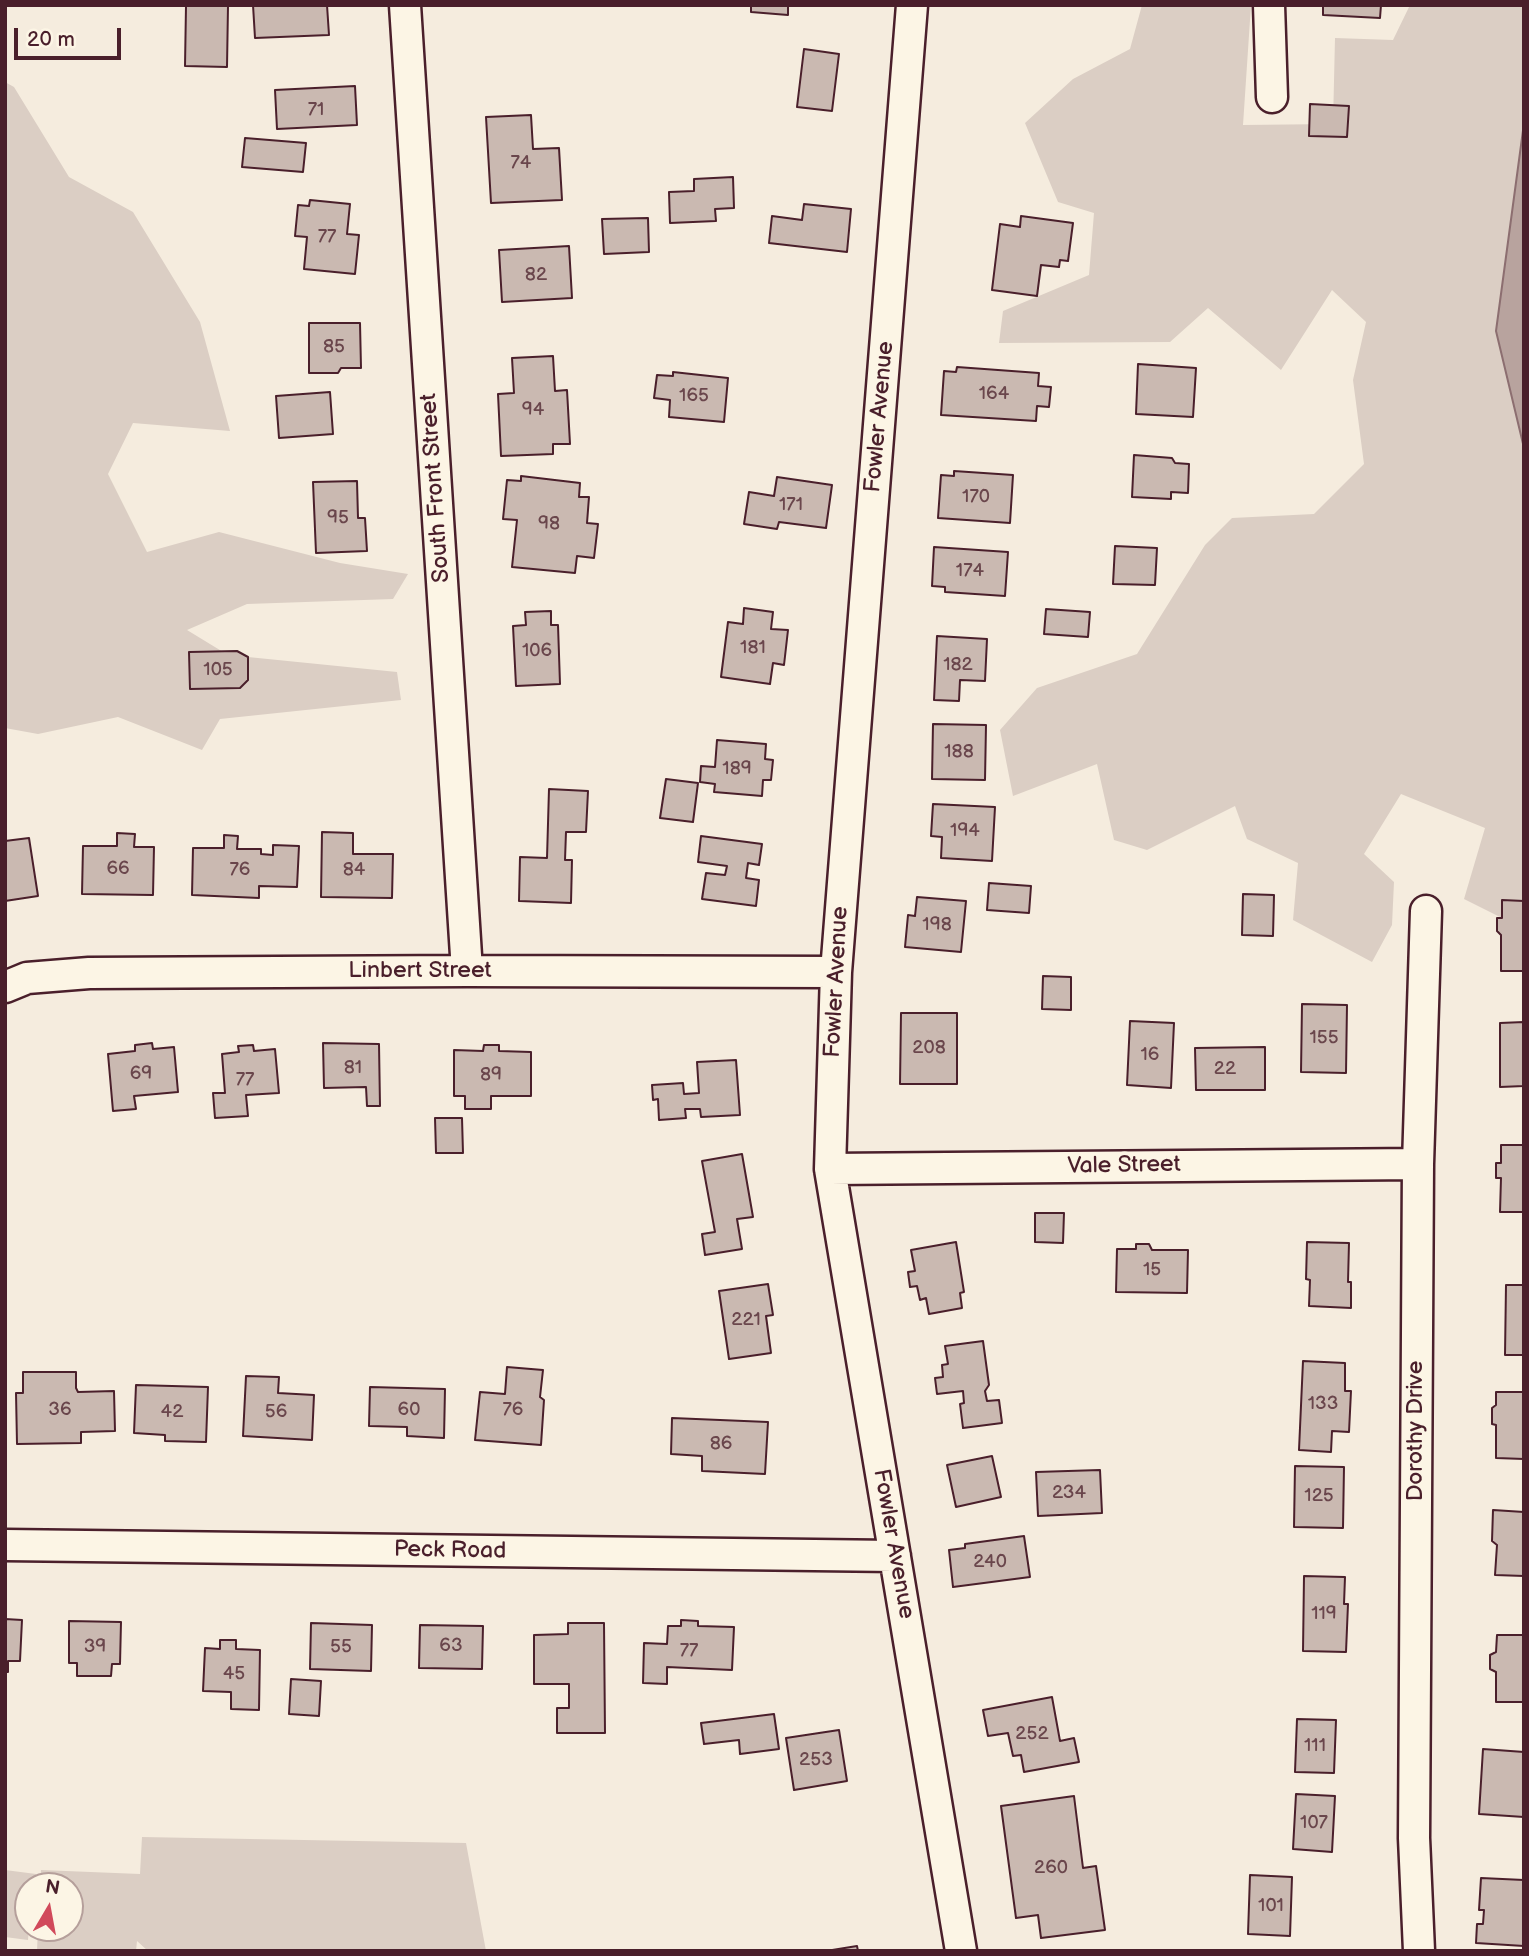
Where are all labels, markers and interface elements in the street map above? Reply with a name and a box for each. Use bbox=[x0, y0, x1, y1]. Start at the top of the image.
scale bar bbox=[18, 14, 124, 58]
text: 20 m bbox=[27, 27, 75, 52]
house number: 71 bbox=[308, 99, 324, 121]
house number: 74 bbox=[511, 152, 531, 174]
house number: 77 bbox=[318, 226, 336, 248]
house number: 82 bbox=[525, 264, 547, 286]
house number: 85 bbox=[323, 336, 345, 358]
street label: Fowler Avenue bbox=[860, 340, 900, 494]
house number: 164 bbox=[979, 383, 1009, 405]
house number: 165 bbox=[679, 385, 709, 407]
street label: South Front Street bbox=[416, 392, 456, 584]
house number: 94 bbox=[522, 399, 544, 421]
house number: 170 bbox=[962, 486, 990, 508]
house number: 171 bbox=[779, 494, 803, 516]
house number: 95 bbox=[327, 507, 349, 529]
house number: 98 bbox=[538, 513, 560, 535]
house number: 174 bbox=[956, 560, 984, 582]
house number: 181 bbox=[740, 637, 766, 659]
house number: 106 bbox=[522, 640, 552, 662]
house number: 182 bbox=[943, 654, 973, 676]
house number: 105 bbox=[203, 659, 233, 681]
house number: 188 bbox=[944, 741, 974, 763]
house number: 189 bbox=[722, 758, 752, 780]
house number: 194 bbox=[950, 820, 980, 842]
house number: 66 bbox=[106, 858, 130, 880]
house number: 76 bbox=[230, 859, 250, 881]
house number: 84 bbox=[343, 859, 365, 881]
street label: Fowler Avenue bbox=[819, 906, 855, 1058]
house number: 198 bbox=[922, 914, 952, 936]
street label: Linbert Street bbox=[348, 957, 492, 985]
house number: 155 bbox=[1309, 1027, 1339, 1049]
house number: 208 bbox=[912, 1037, 946, 1059]
house number: 16 bbox=[1141, 1044, 1159, 1066]
house number: 81 bbox=[344, 1057, 362, 1079]
house number: 22 bbox=[1214, 1058, 1236, 1080]
house number: 69 bbox=[130, 1063, 152, 1085]
house number: 89 bbox=[480, 1064, 502, 1086]
house number: 77 bbox=[236, 1069, 254, 1091]
street label: Vale Street bbox=[1067, 1151, 1181, 1181]
house number: 15 bbox=[1143, 1259, 1161, 1281]
house number: 221 bbox=[731, 1309, 761, 1331]
street label: Dorothy Drive bbox=[1402, 1361, 1430, 1501]
house number: 133 bbox=[1308, 1393, 1338, 1415]
house number: 36 bbox=[48, 1399, 72, 1421]
house number: 60 bbox=[398, 1399, 420, 1421]
house number: 76 bbox=[503, 1399, 523, 1421]
house number: 42 bbox=[161, 1401, 183, 1423]
house number: 56 bbox=[265, 1401, 287, 1423]
house number: 86 bbox=[710, 1433, 732, 1455]
street label: Fowler Avenue bbox=[866, 1467, 920, 1621]
house number: 234 bbox=[1052, 1482, 1086, 1504]
house number: 125 bbox=[1304, 1485, 1334, 1507]
street label: Peck Road bbox=[394, 1536, 506, 1566]
house number: 240 bbox=[973, 1551, 1007, 1573]
house number: 119 bbox=[1311, 1603, 1337, 1625]
house number: 63 bbox=[439, 1635, 463, 1657]
house number: 39 bbox=[84, 1636, 106, 1658]
house number: 55 bbox=[330, 1636, 352, 1658]
house number: 77 bbox=[680, 1640, 698, 1662]
house number: 45 bbox=[223, 1663, 245, 1685]
house number: 252 bbox=[1015, 1723, 1049, 1745]
house number: 111 bbox=[1304, 1735, 1326, 1757]
house number: 253 bbox=[799, 1749, 833, 1771]
house number: 107 bbox=[1300, 1812, 1328, 1834]
house number: 260 bbox=[1034, 1857, 1068, 1879]
north arrow bbox=[14, 1872, 84, 1942]
text: N bbox=[43, 1875, 61, 1900]
house number: 101 bbox=[1258, 1895, 1284, 1917]

